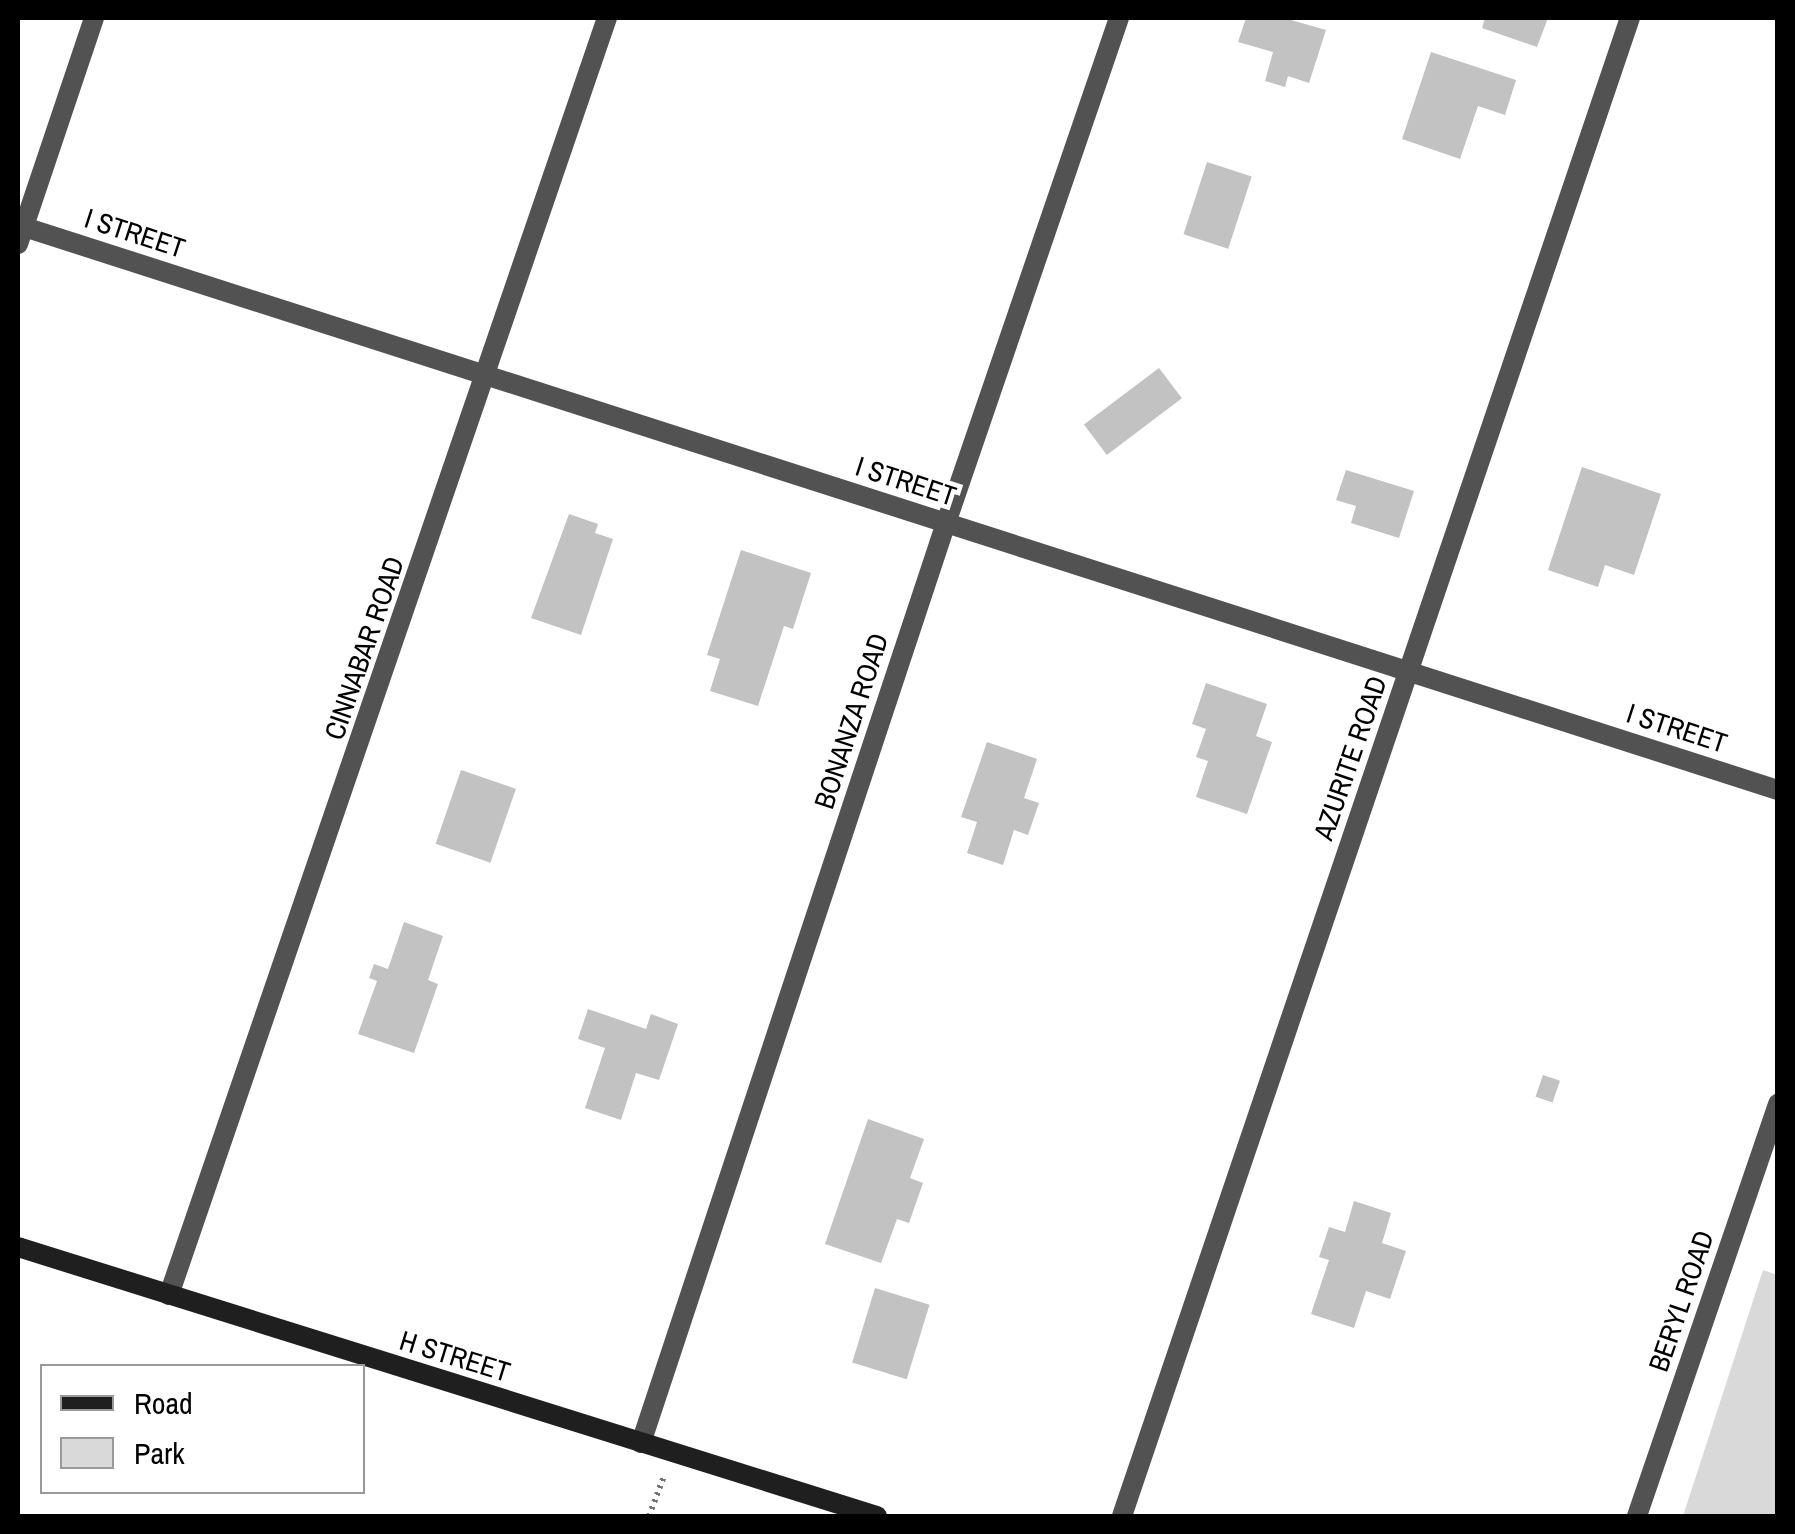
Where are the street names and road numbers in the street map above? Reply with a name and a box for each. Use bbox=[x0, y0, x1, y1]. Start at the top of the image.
street label: I STREET bbox=[81, 201, 189, 265]
street label: I STREET bbox=[852, 449, 960, 513]
street label: CINNABAR ROAD bbox=[317, 552, 411, 744]
street label: BONANZA ROAD bbox=[807, 628, 895, 814]
street label: AZURITE ROAD bbox=[1306, 672, 1394, 844]
street label: I STREET bbox=[1623, 696, 1731, 760]
street label: BERYL ROAD bbox=[1641, 1226, 1721, 1376]
street label: H STREET bbox=[396, 1323, 514, 1389]

